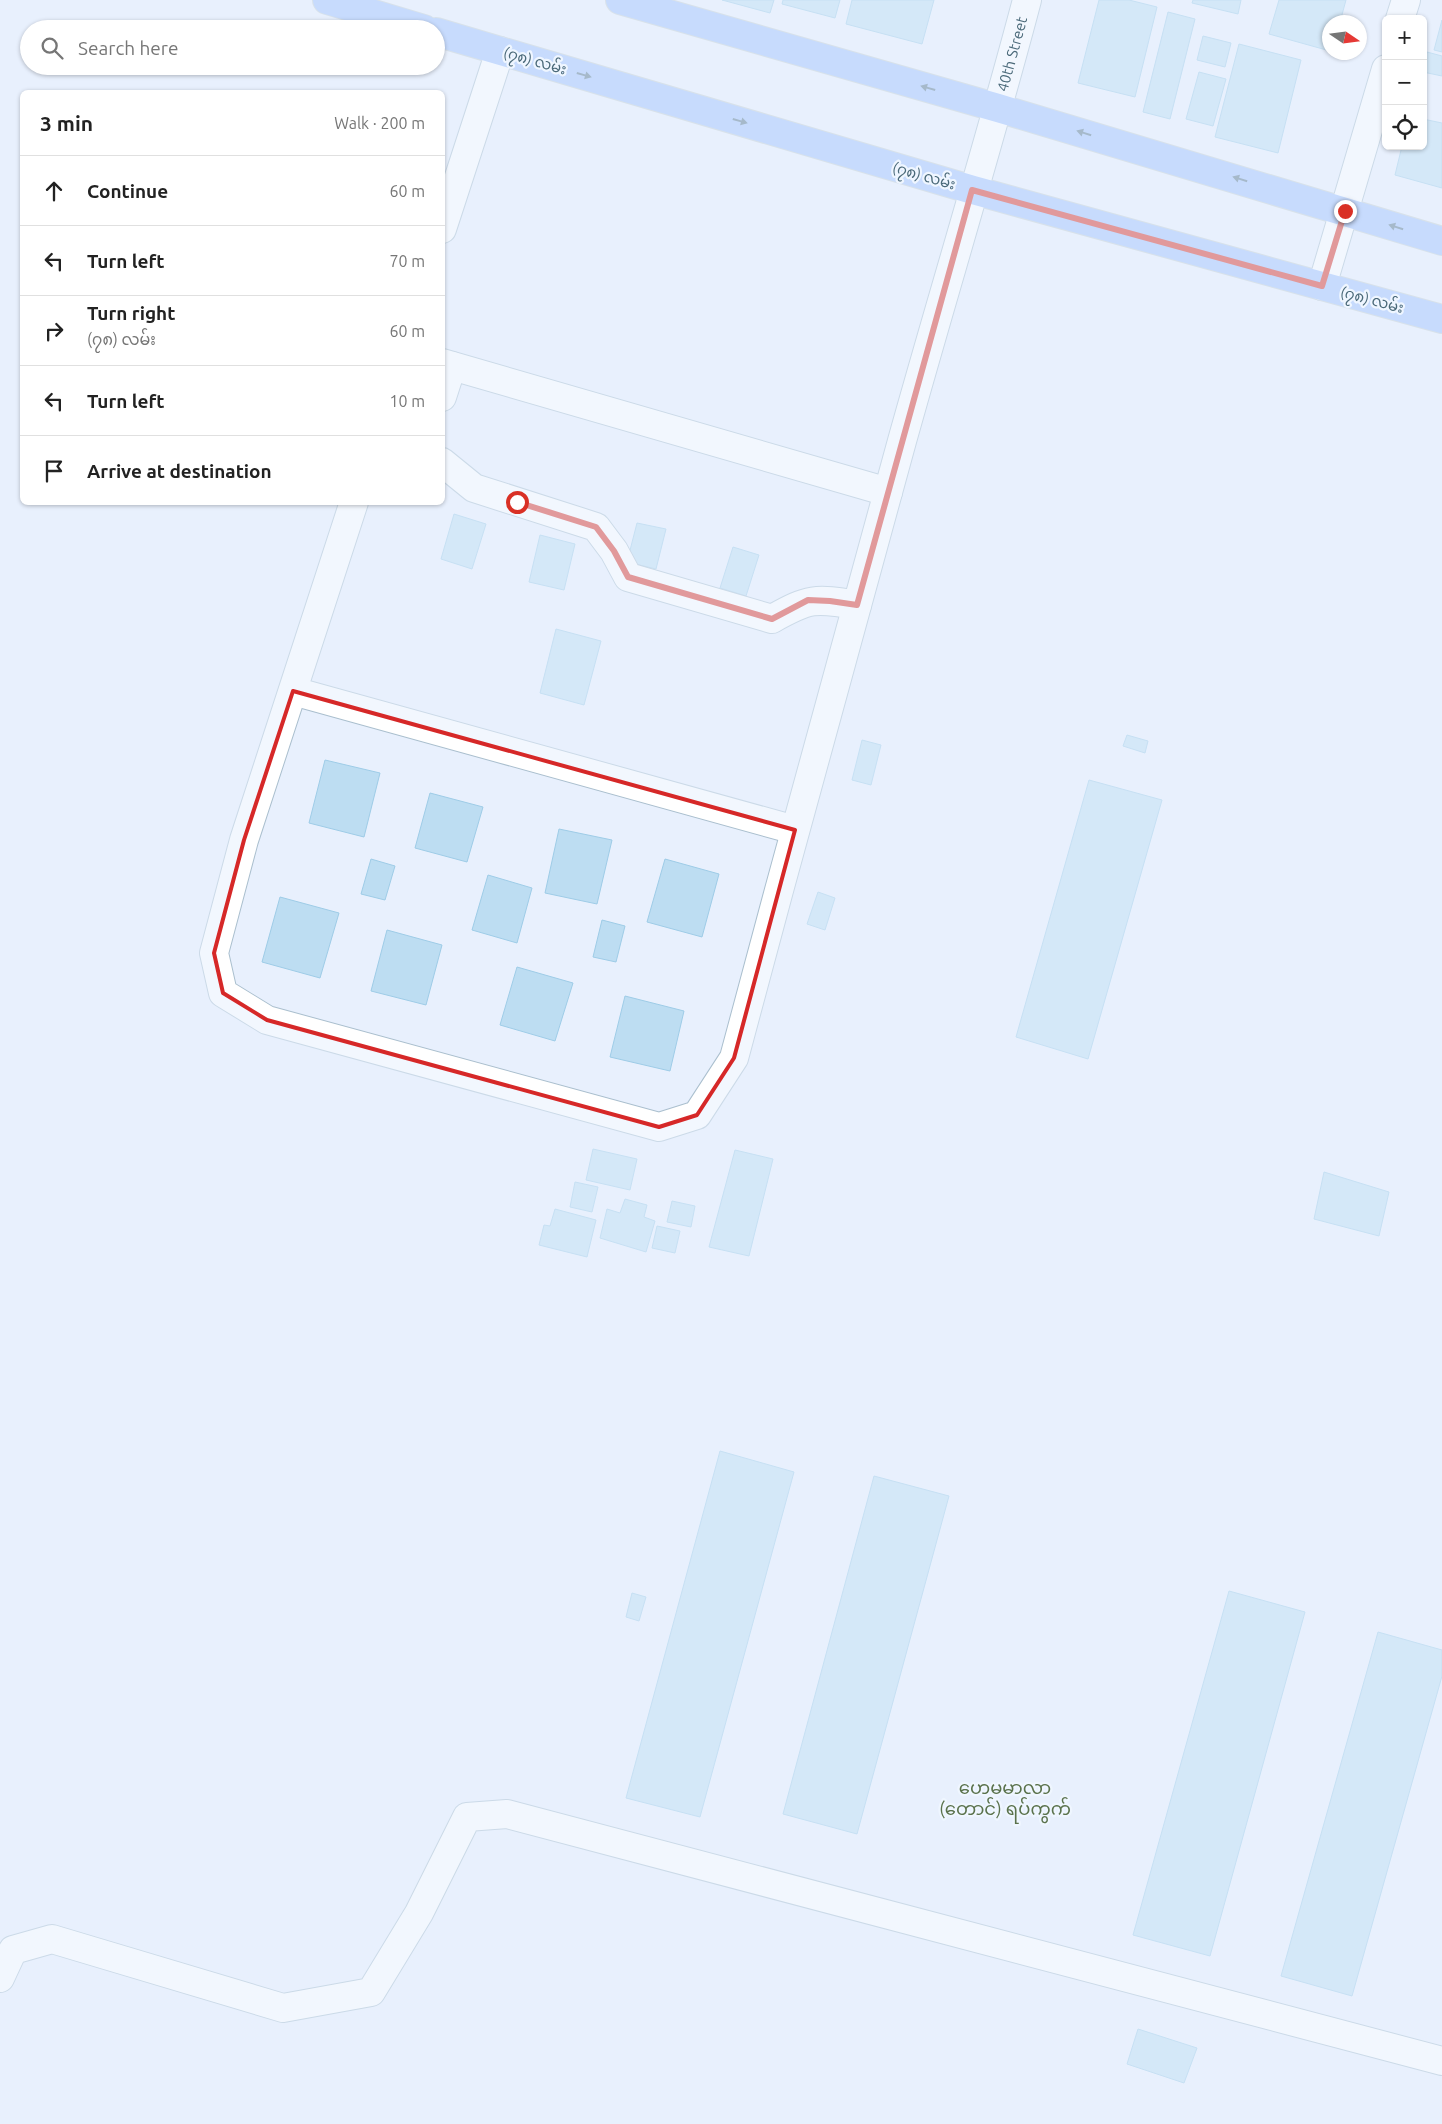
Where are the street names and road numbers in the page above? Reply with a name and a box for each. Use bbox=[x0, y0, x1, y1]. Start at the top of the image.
street label: 40th Street bbox=[994, 15, 1030, 93]
street label: (၇၈) လမ်း bbox=[501, 42, 569, 81]
street label: (၇၈) လမ်း bbox=[890, 157, 958, 196]
street label: (၇၈) လမ်း bbox=[1338, 282, 1406, 320]

